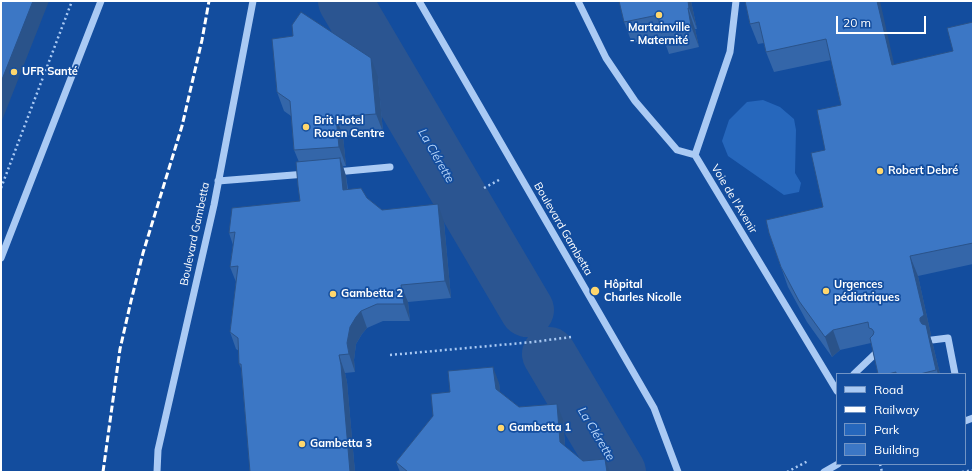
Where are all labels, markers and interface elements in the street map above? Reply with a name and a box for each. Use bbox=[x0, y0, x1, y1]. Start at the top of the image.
scale bar bbox=[838, 8, 928, 34]
marker: Martainville - Maternité bbox=[654, 10, 664, 20]
text: 20 m bbox=[843, 15, 871, 30]
place label: Martainville - Maternité bbox=[628, 21, 690, 47]
place label: UFR Santé bbox=[22, 65, 78, 79]
marker: UFR Santé bbox=[9, 67, 19, 77]
place label: Brit Hotel Rouen Centre bbox=[314, 114, 385, 140]
marker: Brit Hotel Rouen Centre bbox=[301, 122, 311, 132]
water label: La Clérette bbox=[415, 126, 457, 186]
street label: Voie de l'Avenir bbox=[708, 162, 760, 236]
place label: Robert Debré bbox=[888, 164, 958, 178]
marker: Robert Debré bbox=[875, 166, 885, 176]
street label: Boulevard Gambetta bbox=[531, 180, 595, 278]
street label: Boulevard Gambetta bbox=[178, 181, 212, 287]
place label: Hôpital Charles Nicolle bbox=[604, 278, 682, 304]
place label: Urgences pédiatriques bbox=[834, 278, 900, 304]
marker: Hôpital Charles Nicolle bbox=[589, 285, 601, 297]
marker: Urgences pédiatriques bbox=[821, 286, 831, 296]
place label: Gambetta 2 bbox=[341, 287, 403, 301]
marker: Gambetta 2 bbox=[328, 289, 338, 299]
legend bbox=[836, 373, 966, 465]
text: Road bbox=[874, 382, 903, 397]
text: Railway bbox=[874, 402, 919, 417]
water label: La Clérette bbox=[574, 405, 618, 463]
place label: Gambetta 1 bbox=[509, 421, 571, 435]
text: Park bbox=[874, 422, 899, 437]
marker: Gambetta 1 bbox=[496, 423, 506, 433]
place label: Gambetta 3 bbox=[310, 437, 372, 451]
marker: Gambetta 3 bbox=[297, 439, 307, 449]
text: Building bbox=[874, 442, 919, 457]

